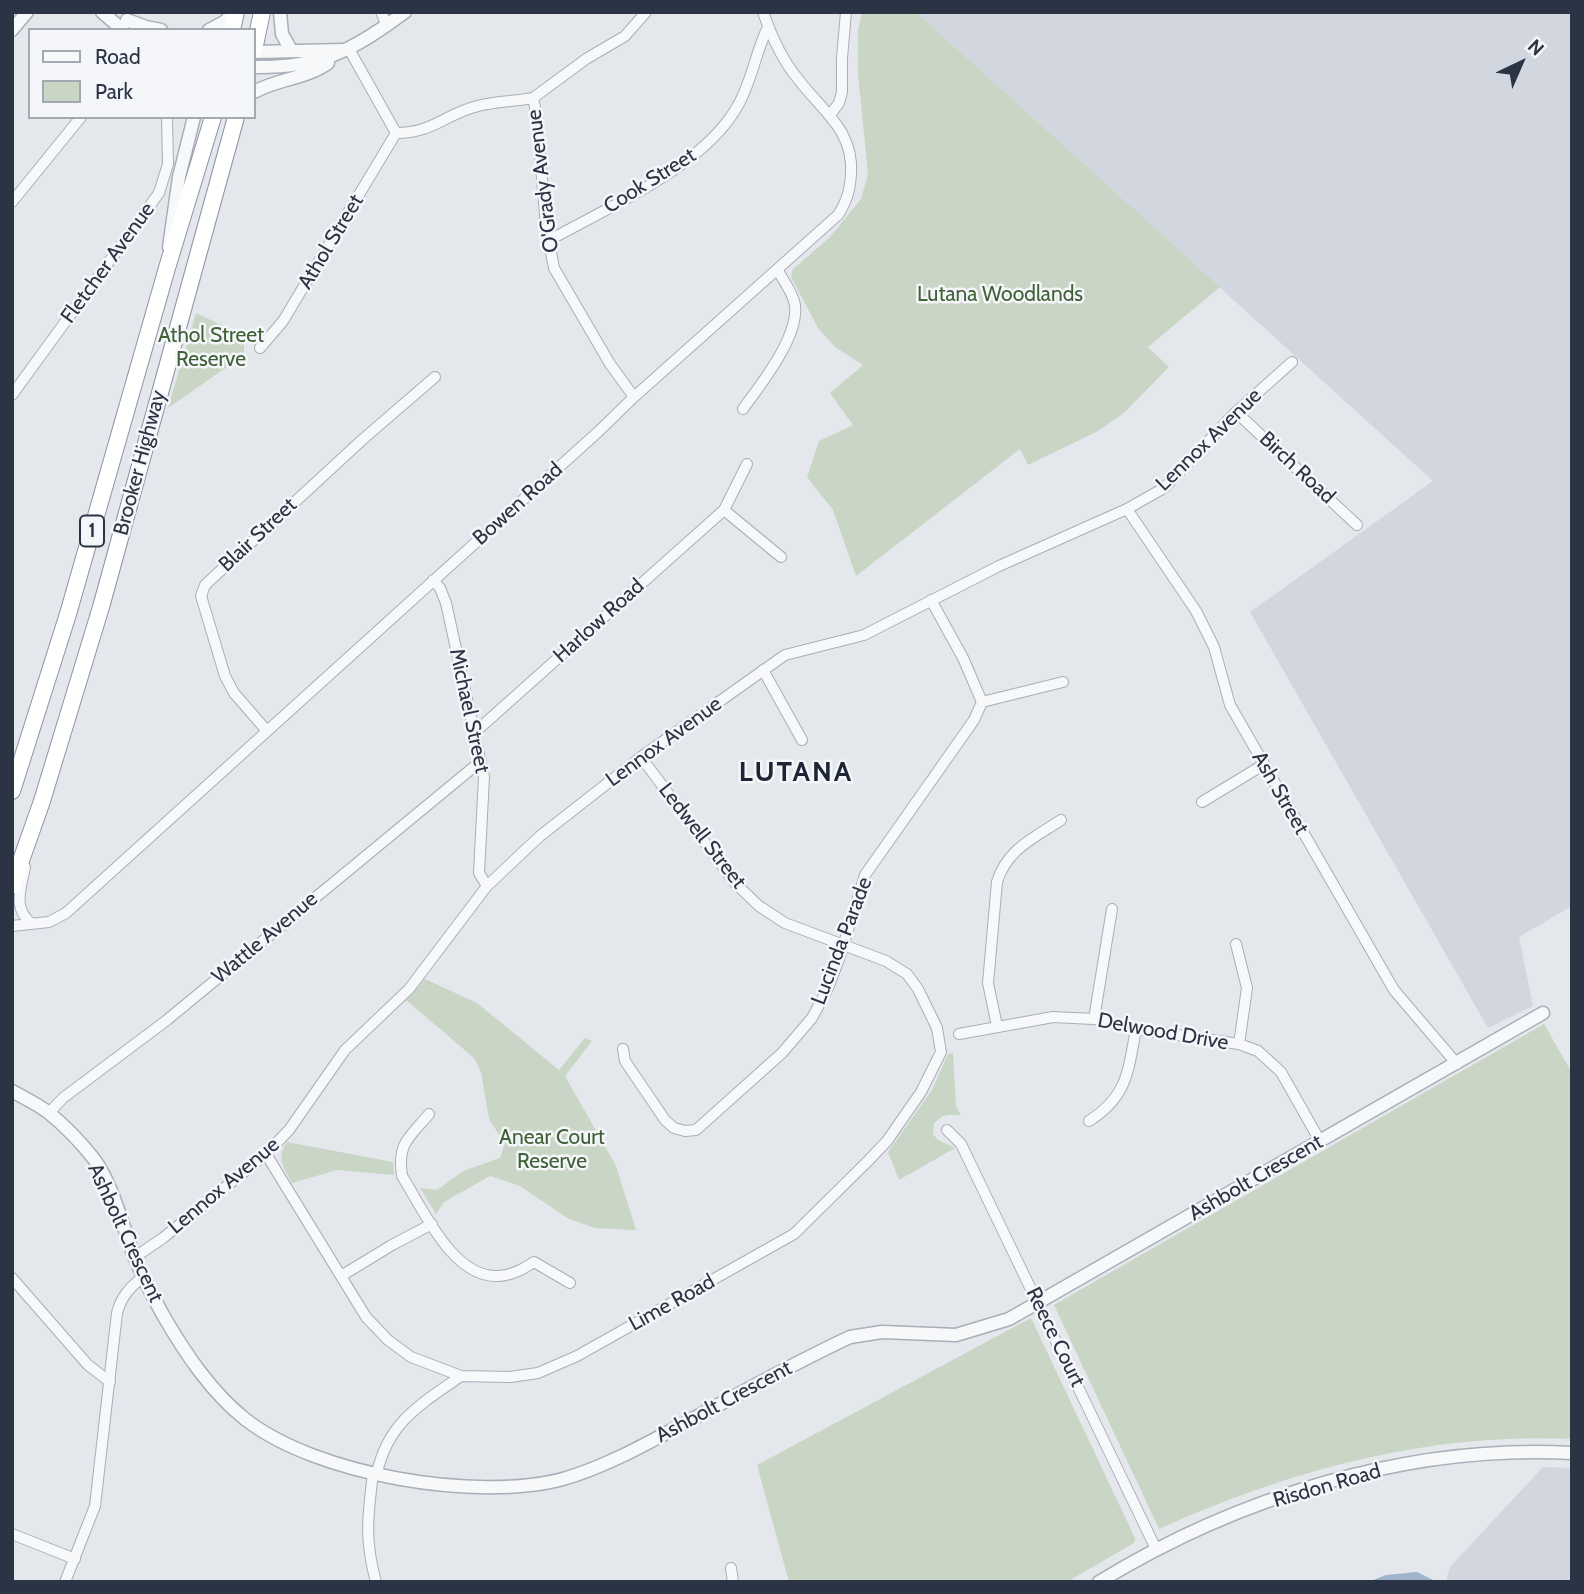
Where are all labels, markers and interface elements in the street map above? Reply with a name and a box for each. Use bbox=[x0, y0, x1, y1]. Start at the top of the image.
legend bbox=[28, 28, 256, 119]
north arrow bbox=[1486, 28, 1556, 98]
text: N bbox=[1523, 35, 1549, 60]
text: Road bbox=[95, 44, 141, 69]
text: Park bbox=[95, 79, 133, 104]
street label: O'Grady Avenue bbox=[522, 108, 564, 254]
street label: Cook Street bbox=[599, 143, 701, 219]
street label: Athol Street bbox=[293, 190, 369, 294]
street label: Fletcher Avenue bbox=[56, 198, 160, 328]
park label: Lutana Woodlands bbox=[917, 282, 1083, 308]
park label: Athol Street Reserve bbox=[158, 323, 264, 373]
street label: Lennox Avenue bbox=[1151, 383, 1267, 497]
street label: Brooker Highway bbox=[109, 388, 171, 538]
street label: Birch Road bbox=[1254, 427, 1340, 509]
street label: Bowen Road bbox=[468, 457, 568, 551]
street label: Blair Street bbox=[214, 493, 302, 577]
road number: 1 bbox=[80, 516, 104, 546]
street label: Harlow Road bbox=[549, 574, 649, 668]
street label: Michael Street bbox=[444, 646, 494, 776]
street label: Lennox Avenue bbox=[601, 692, 727, 792]
street label: Ash Street bbox=[1246, 747, 1314, 839]
district label: LUTANA bbox=[739, 756, 853, 790]
street label: Ledwell Street bbox=[653, 778, 751, 894]
street label: Lucinda Parade bbox=[806, 874, 878, 1008]
street label: Wattle Avenue bbox=[207, 887, 323, 989]
street label: Delwood Drive bbox=[1096, 1008, 1230, 1056]
park label: Anear Court Reserve bbox=[499, 1125, 605, 1175]
street label: Ashbolt Crescent bbox=[1185, 1130, 1327, 1226]
street label: Lennox Avenue bbox=[163, 1132, 285, 1240]
street label: Ashbolt Crescent bbox=[82, 1160, 168, 1306]
street label: Lime Road bbox=[625, 1269, 719, 1337]
street label: Reece Court bbox=[1020, 1283, 1090, 1391]
street label: Ashbolt Crescent bbox=[652, 1356, 796, 1448]
street label: Risdon Road bbox=[1270, 1459, 1384, 1513]

